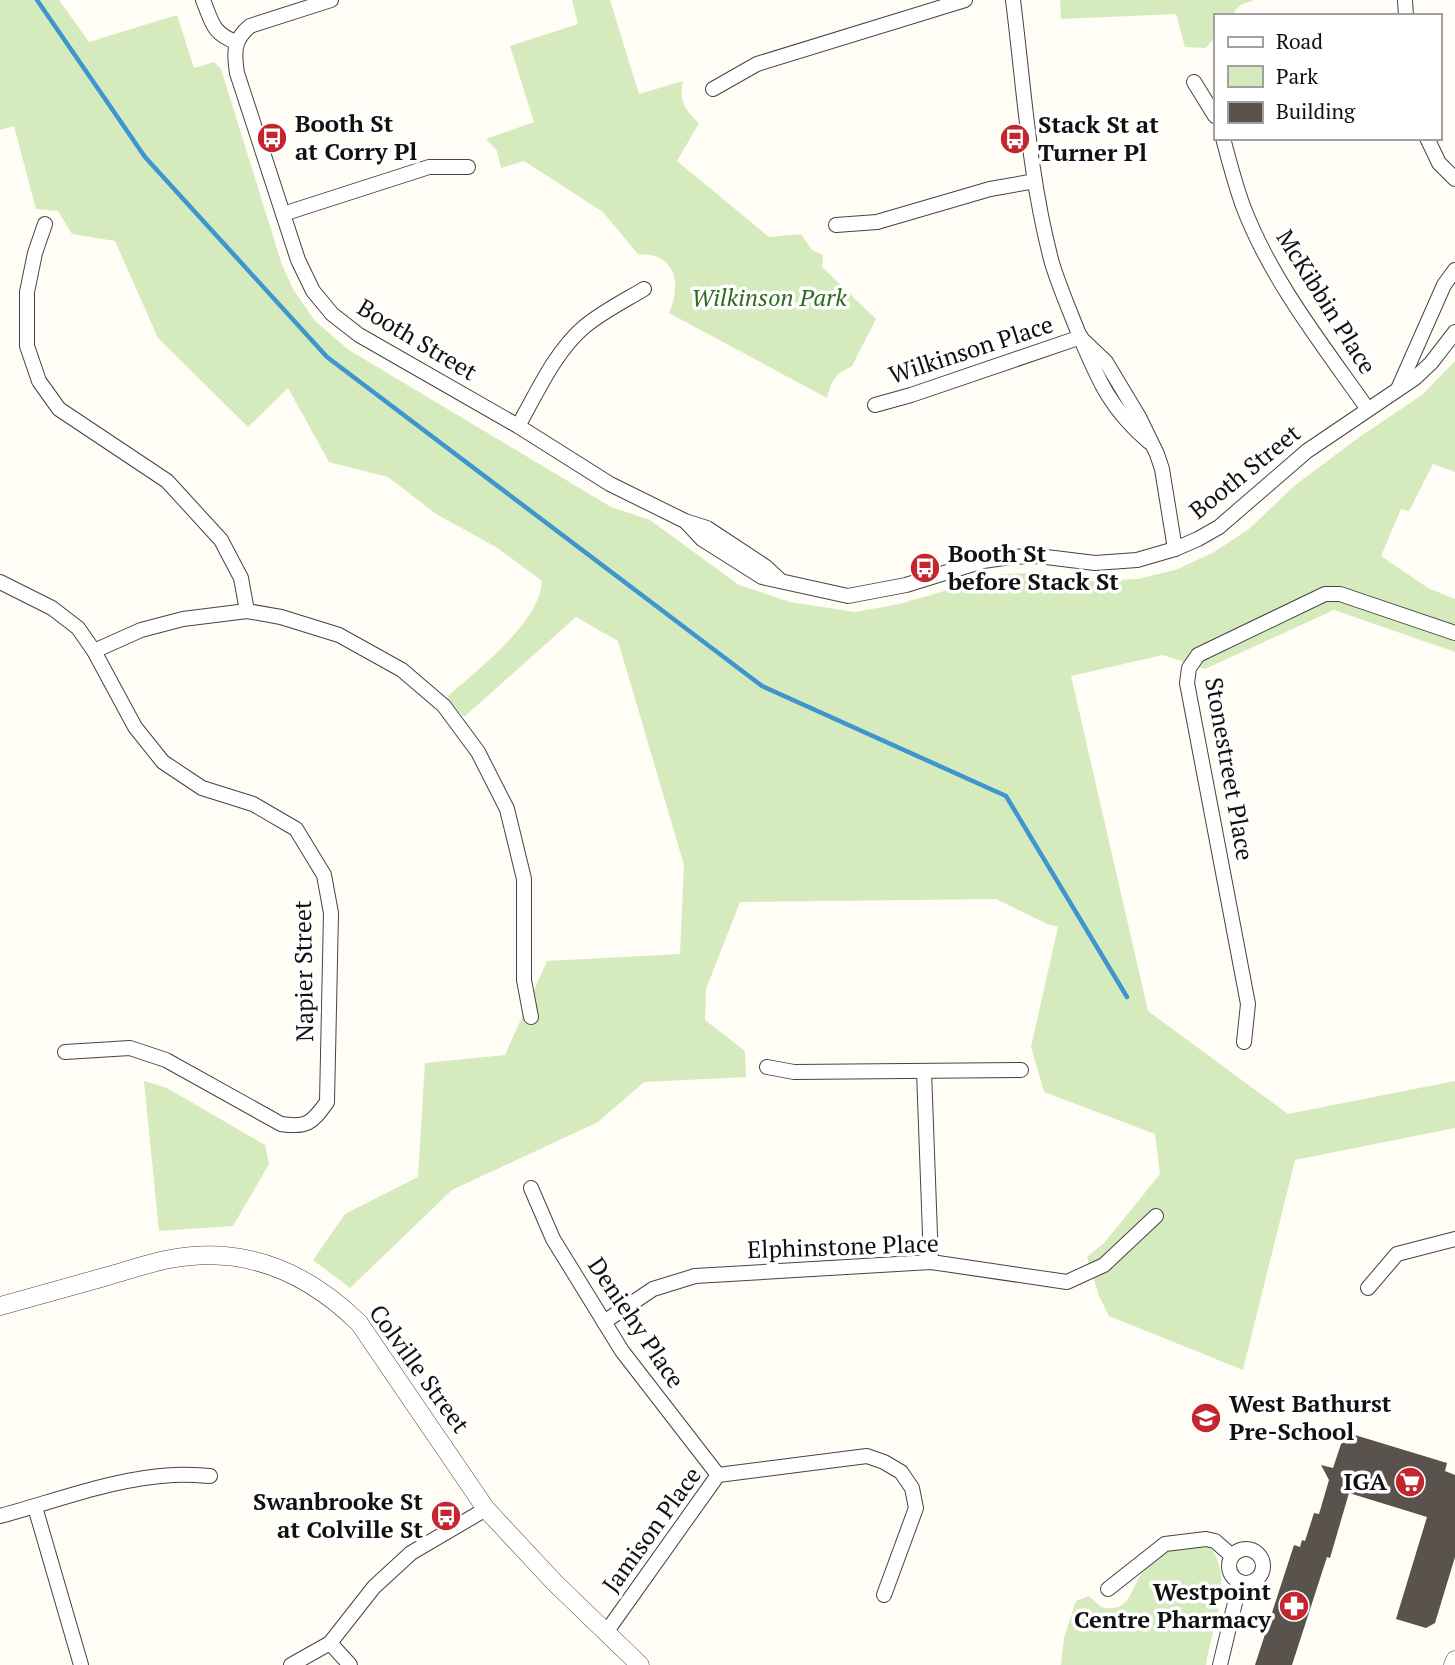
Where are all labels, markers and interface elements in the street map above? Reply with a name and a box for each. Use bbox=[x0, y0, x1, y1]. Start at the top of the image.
legend bbox=[1214, 14, 1441, 140]
text: Road bbox=[1276, 27, 1323, 55]
text: Park bbox=[1276, 62, 1318, 90]
text: Building bbox=[1276, 97, 1356, 125]
place label: Booth St at Corry Pl bbox=[295, 107, 417, 167]
place label: Stack St at Turner Pl bbox=[1038, 108, 1159, 168]
bus stop icon: Booth St at Corry Pl bbox=[255, 121, 289, 155]
bus stop icon: Stack St at Turner Pl bbox=[998, 122, 1032, 156]
street label: McKibbin Place bbox=[1270, 223, 1384, 380]
park label: Wilkinson Park bbox=[691, 281, 847, 313]
street label: Booth Street bbox=[352, 291, 483, 387]
street label: Wilkinson Place bbox=[884, 307, 1057, 391]
street label: Booth Street bbox=[1182, 417, 1307, 526]
place label: Booth St before Stack St bbox=[947, 537, 1119, 597]
bus stop icon: Booth St before Stack St bbox=[908, 551, 942, 585]
street label: Stonestreet Place bbox=[1198, 675, 1262, 863]
street label: Napier Street bbox=[286, 900, 320, 1042]
street label: Elphinstone Place bbox=[747, 1227, 939, 1265]
street label: Deniehy Place bbox=[581, 1251, 692, 1394]
street label: Colville Street bbox=[362, 1298, 477, 1439]
place label: West Bathurst Pre-School bbox=[1229, 1387, 1392, 1447]
school or university icon: West Bathurst Pre-School bbox=[1189, 1401, 1223, 1435]
street label: Jamison Place bbox=[595, 1460, 708, 1599]
place label: IGA bbox=[1344, 1465, 1387, 1497]
supermarket icon: IGA bbox=[1393, 1465, 1427, 1499]
place label: Swanbrooke St at Colville St bbox=[253, 1485, 423, 1545]
bus stop icon: Swanbrooke St at Colville St bbox=[429, 1499, 463, 1533]
place label: Westpoint Centre Pharmacy bbox=[1074, 1575, 1272, 1635]
pharmacy icon: Westpoint Centre Pharmacy bbox=[1277, 1589, 1311, 1623]

